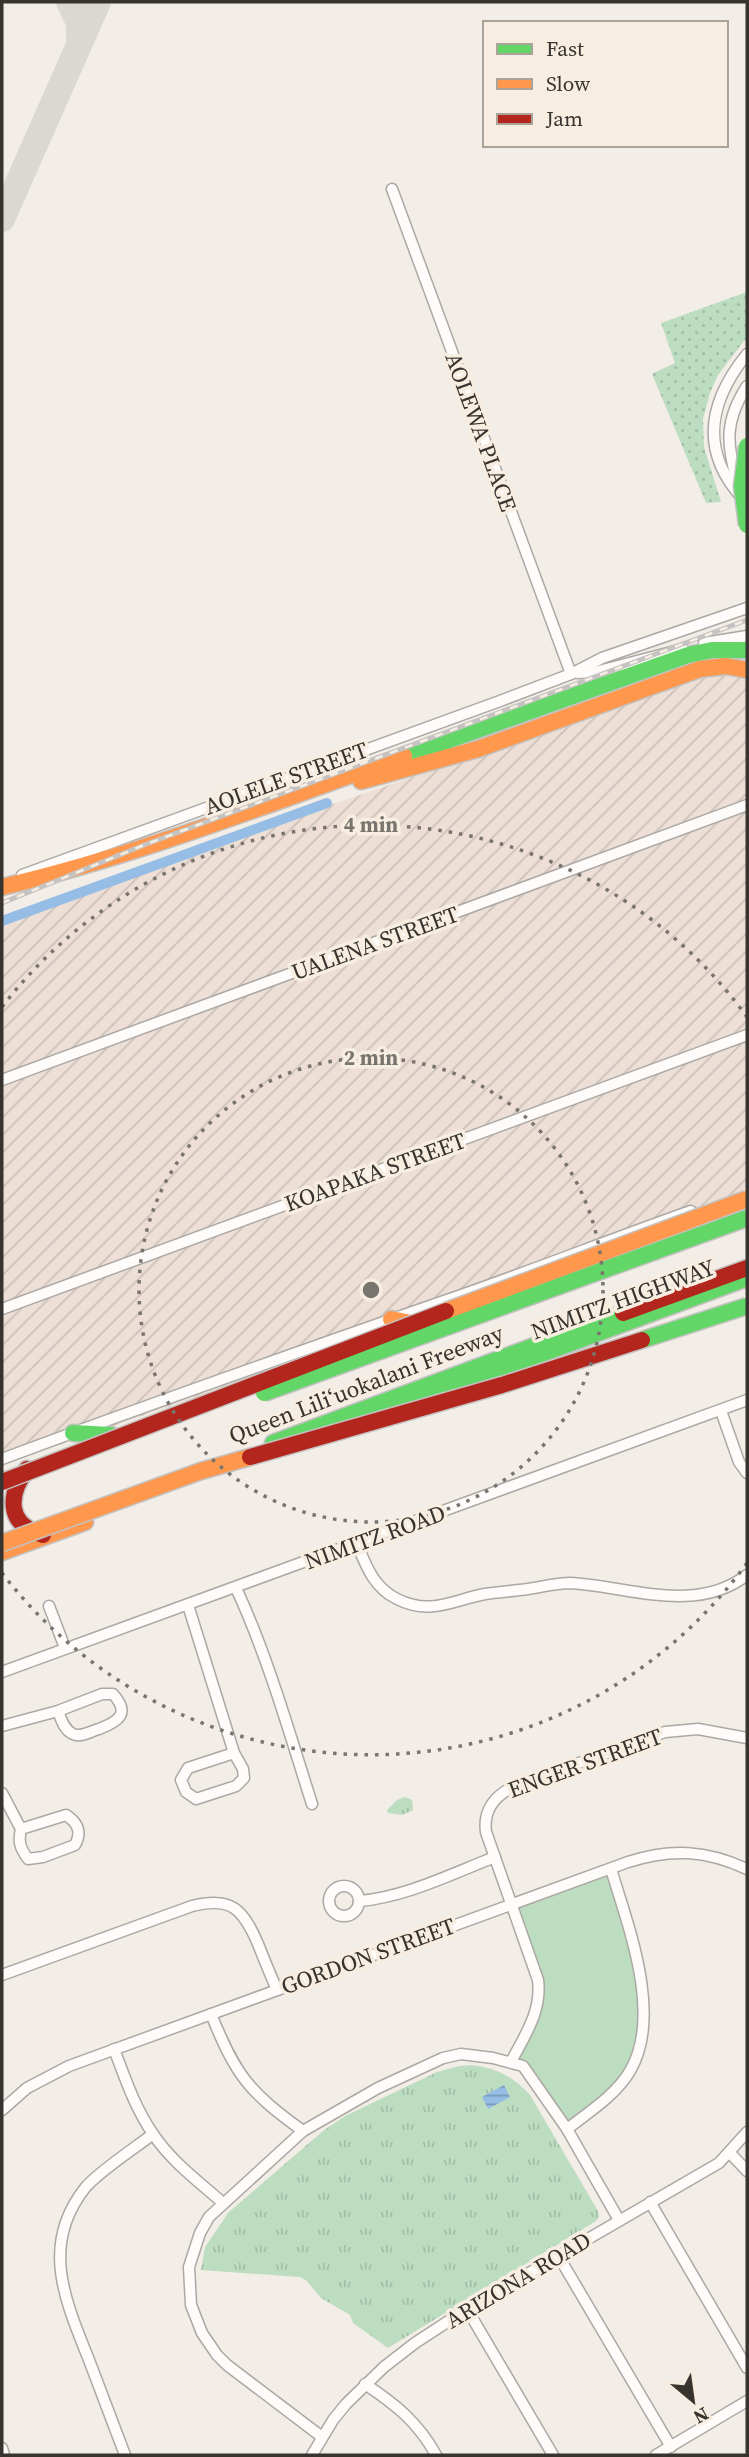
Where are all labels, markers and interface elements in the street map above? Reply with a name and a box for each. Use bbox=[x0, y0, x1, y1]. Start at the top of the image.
legend bbox=[483, 21, 728, 147]
text: Fast bbox=[546, 34, 584, 63]
text: Slow bbox=[546, 69, 590, 98]
text: Jam bbox=[545, 104, 583, 133]
street label: AOLEWA PLACE bbox=[437, 348, 525, 516]
street label: AOLELE STREET bbox=[200, 734, 372, 822]
text: 4 min bbox=[344, 810, 398, 839]
street label: UALENA STREET bbox=[287, 898, 463, 988]
text: 2 min bbox=[344, 1043, 398, 1072]
street label: KOAPAKA STREET bbox=[280, 1124, 470, 1220]
street label: NIMITZ HIGHWAY bbox=[527, 1251, 720, 1347]
centre of rings bbox=[359, 1278, 383, 1302]
street label: Queen Liliʻuokalani Freeway bbox=[224, 1317, 508, 1451]
street label: NIMITZ ROAD bbox=[300, 1497, 450, 1577]
street label: ENGER STREET bbox=[503, 1720, 667, 1806]
street label: GORDON STREET bbox=[276, 1910, 460, 2002]
street label: ARIZONA ROAD bbox=[439, 2224, 597, 2336]
north arrow bbox=[658, 2366, 728, 2436]
text: N bbox=[689, 2401, 714, 2431]

